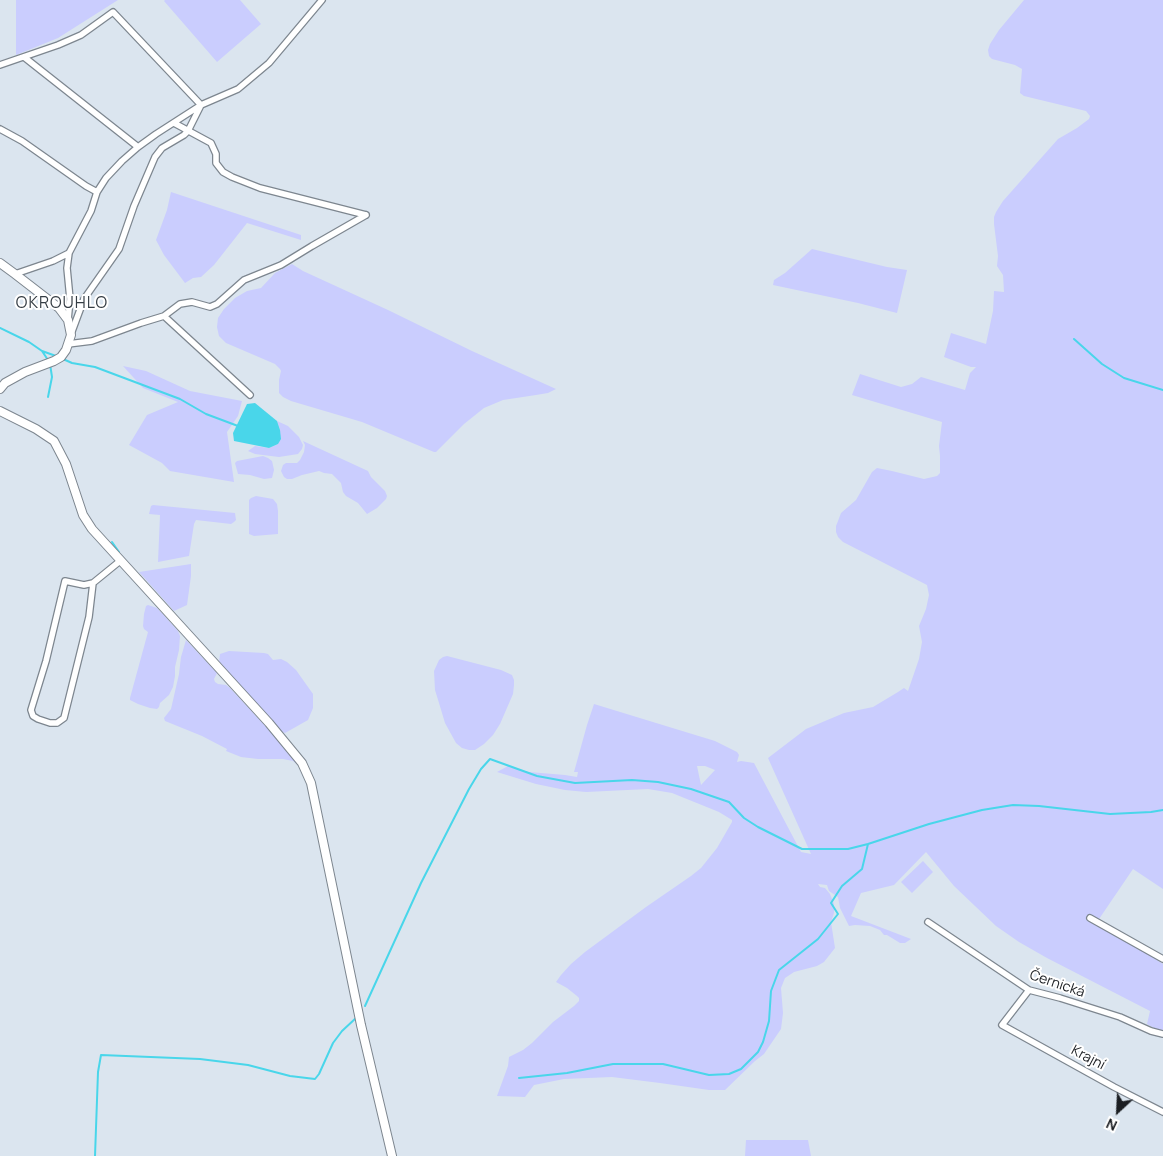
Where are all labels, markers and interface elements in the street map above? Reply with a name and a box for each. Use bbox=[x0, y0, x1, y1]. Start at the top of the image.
district label: OKROUHLO bbox=[15, 294, 109, 314]
street label: Černická bbox=[1027, 967, 1087, 1001]
street label: Krajní bbox=[1068, 1042, 1108, 1074]
north arrow bbox=[1093, 1086, 1143, 1136]
text: N bbox=[1103, 1114, 1120, 1136]

